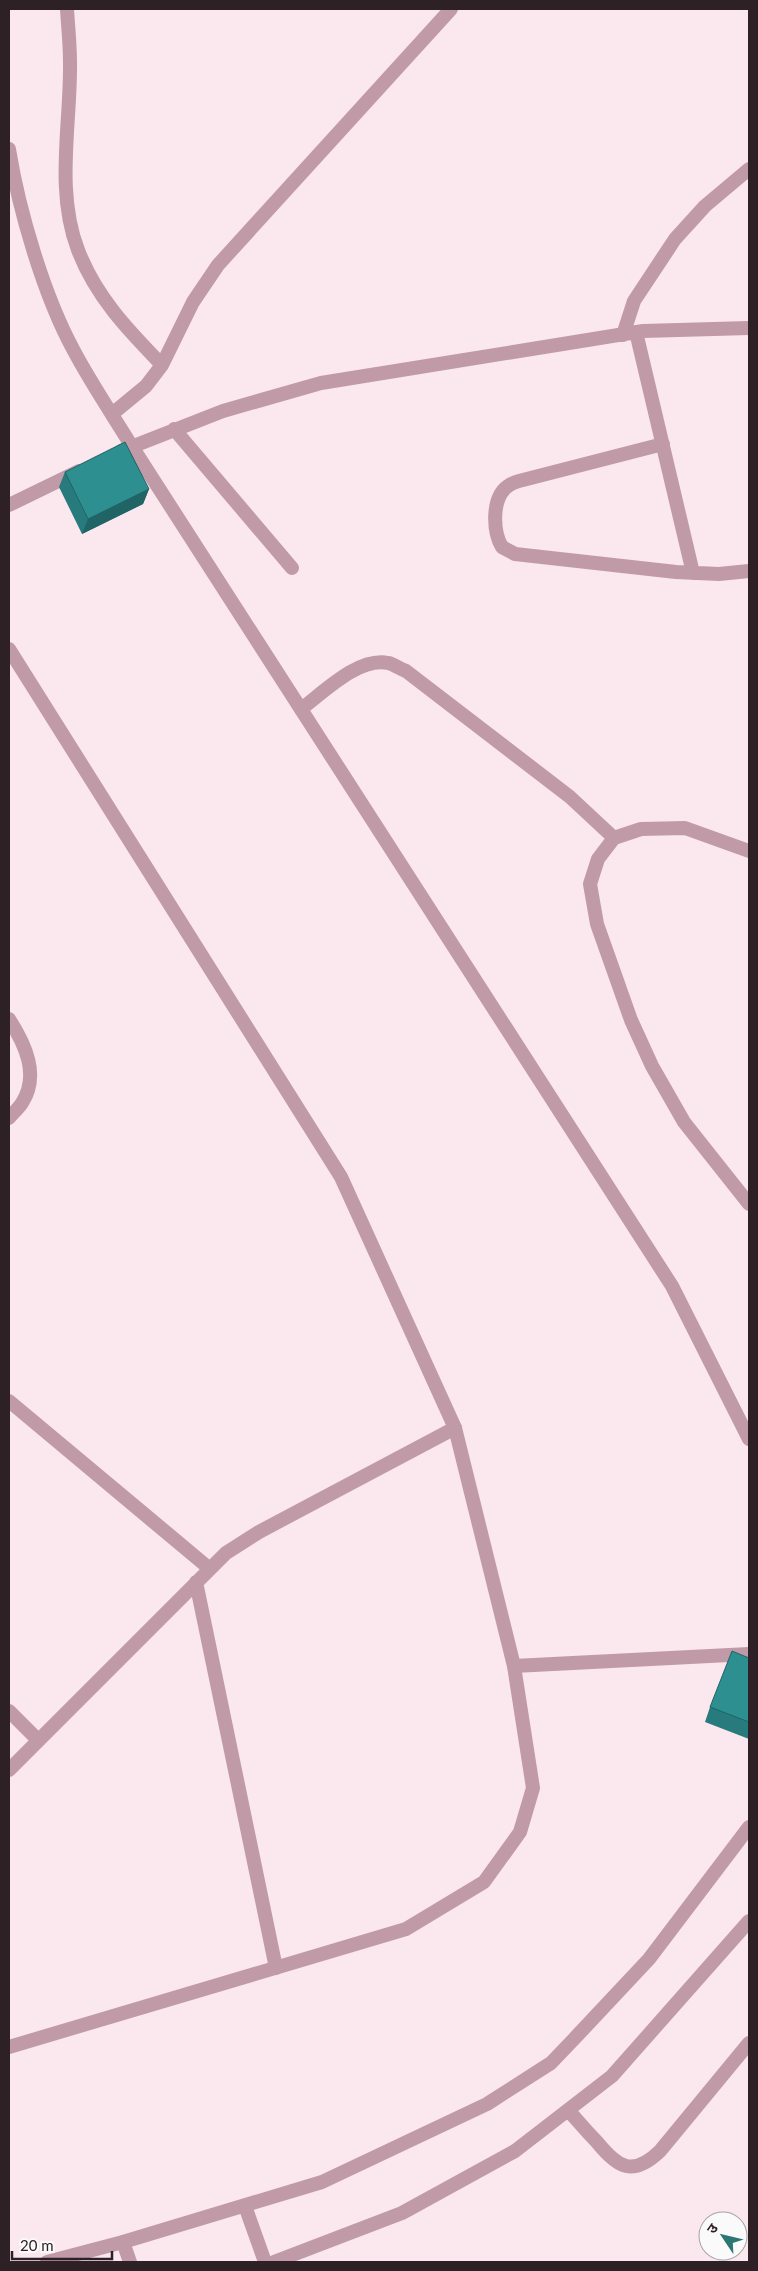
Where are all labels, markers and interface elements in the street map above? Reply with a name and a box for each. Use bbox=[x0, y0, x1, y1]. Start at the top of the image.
north arrow bbox=[698, 2211, 748, 2261]
text: उ bbox=[703, 2219, 722, 2236]
scale bar bbox=[12, 2228, 112, 2260]
text: 20 m bbox=[20, 2236, 54, 2254]

